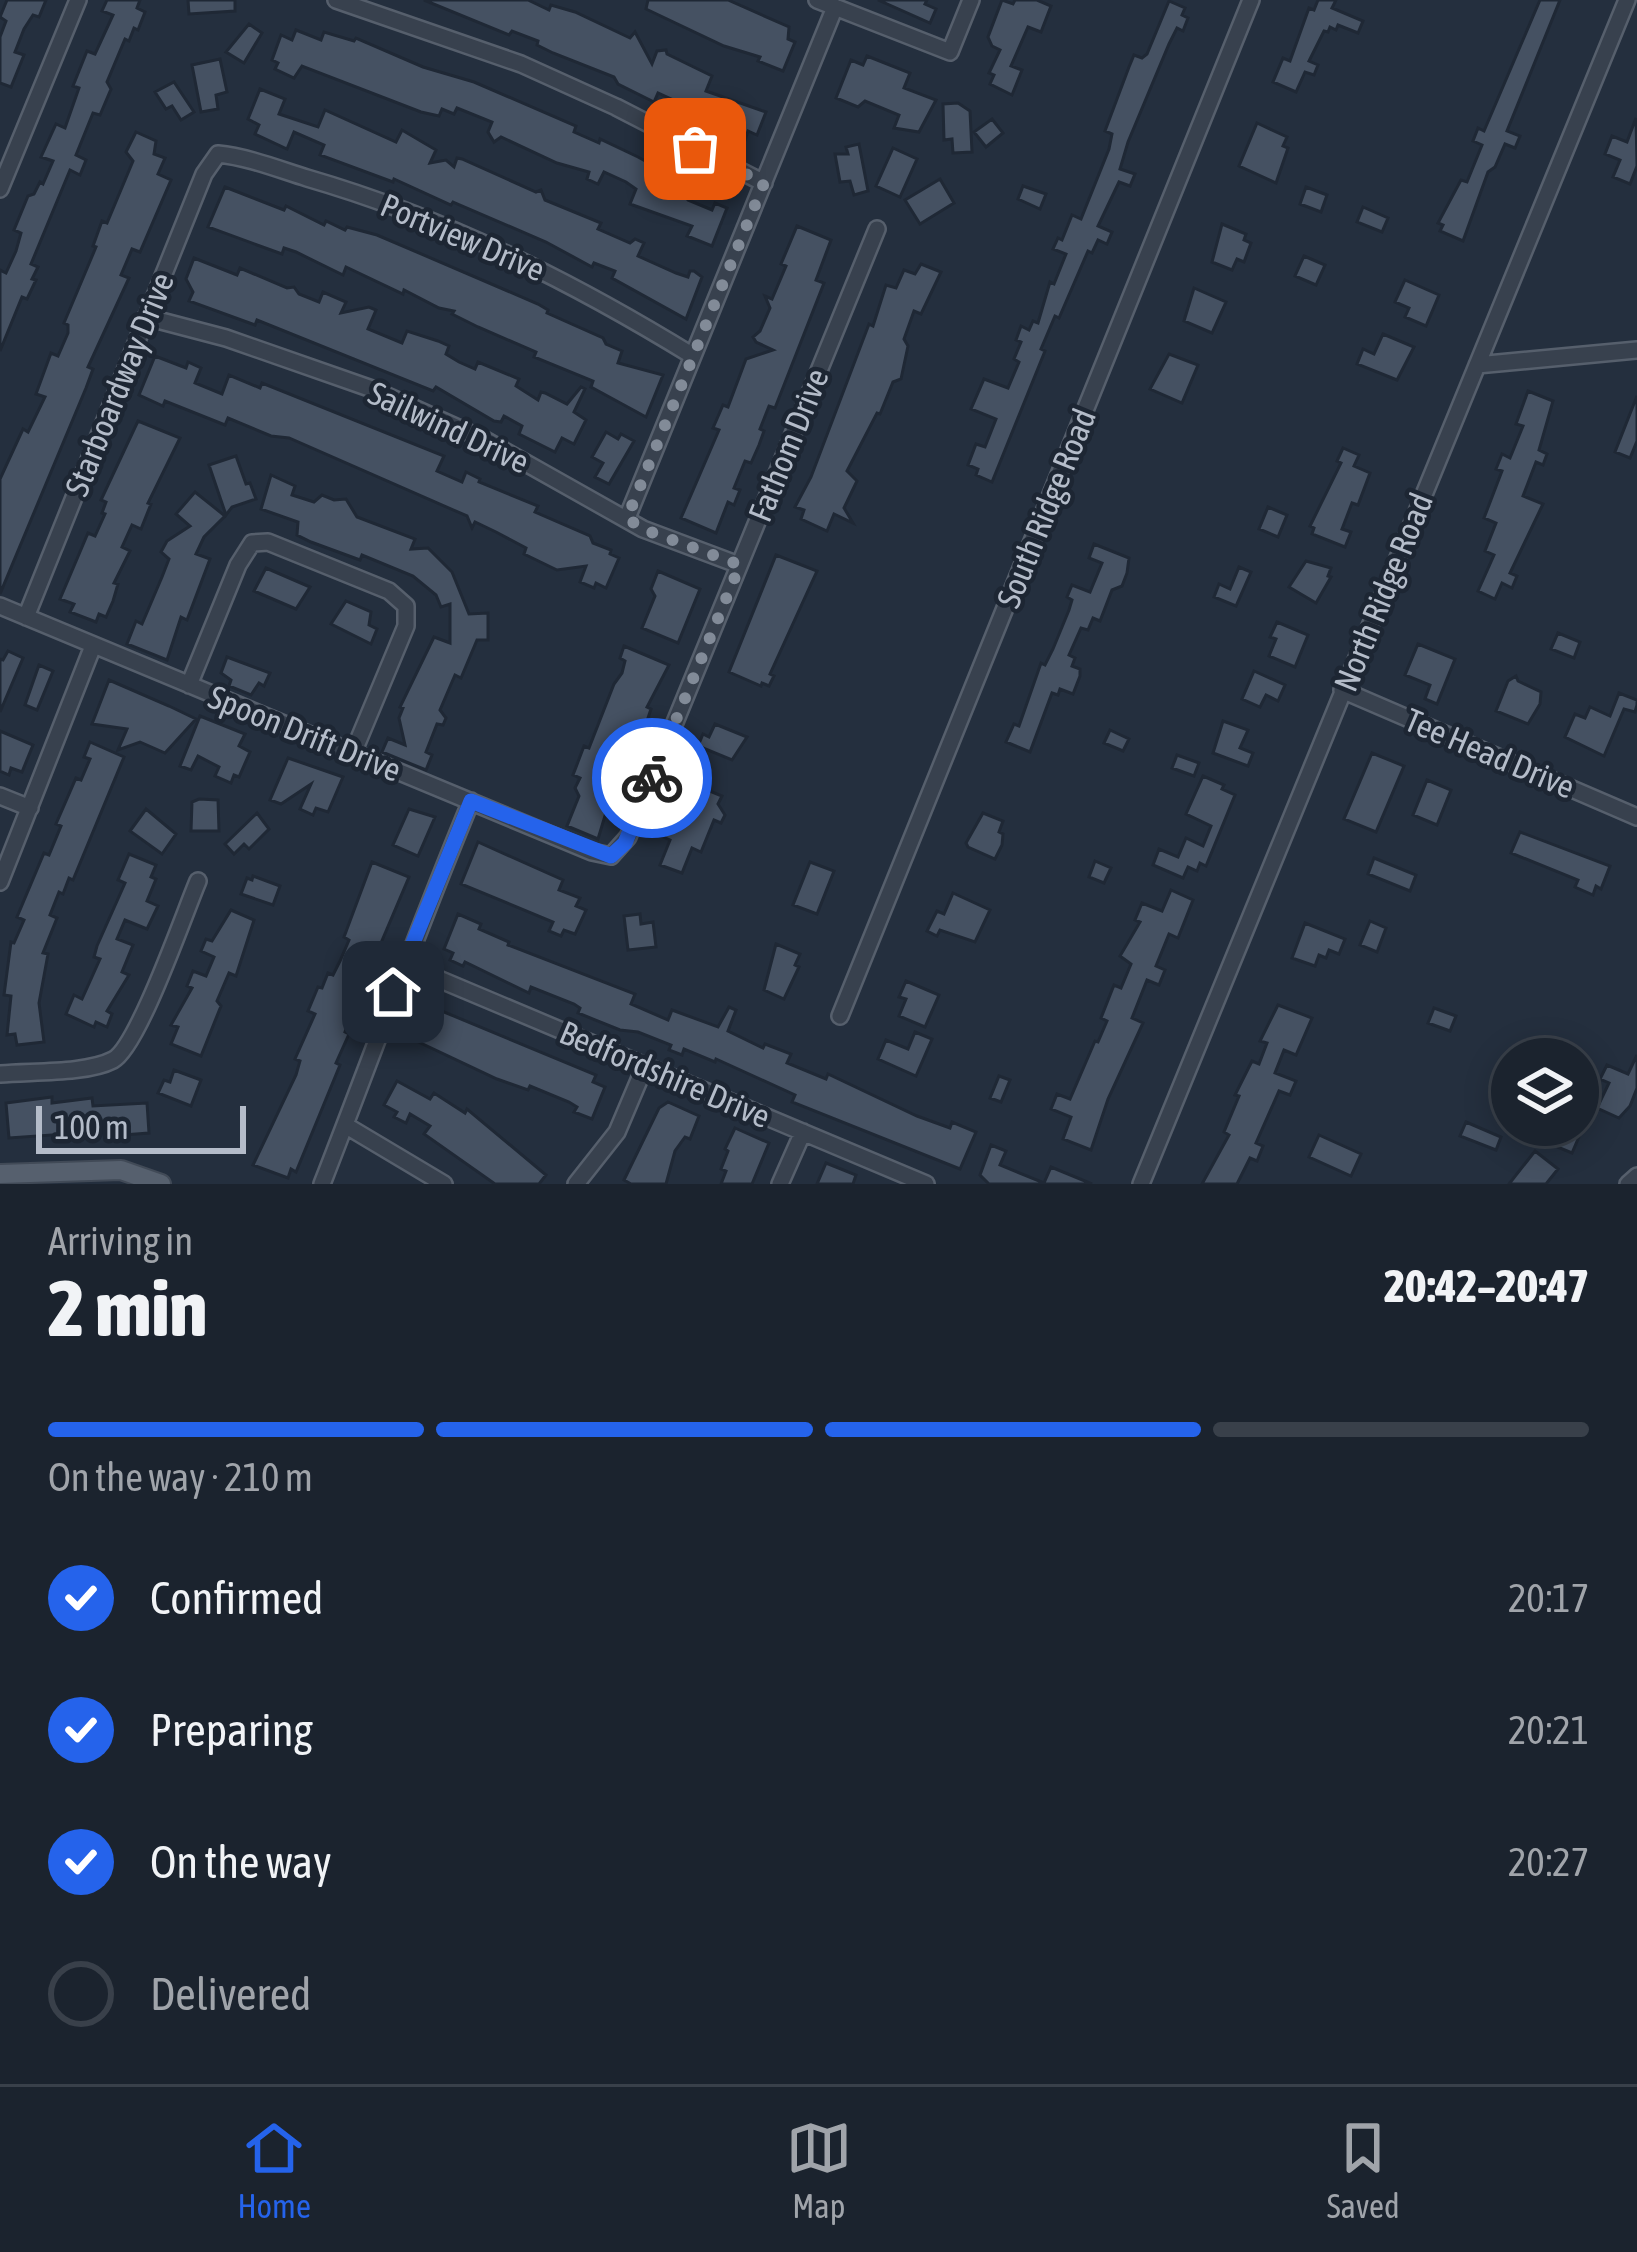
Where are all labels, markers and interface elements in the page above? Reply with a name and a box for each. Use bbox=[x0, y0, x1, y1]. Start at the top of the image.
pin bbox=[644, 98, 746, 200]
icon: bag bbox=[662, 116, 728, 182]
street label: Portview Drive bbox=[375, 185, 551, 289]
street label: Starboardway Drive bbox=[57, 267, 181, 501]
street label: Fathom Drive bbox=[740, 363, 836, 527]
street label: Sailwind Drive bbox=[363, 373, 535, 481]
street label: South Ridge Road bbox=[989, 403, 1103, 613]
street label: North Ridge Road bbox=[1326, 487, 1440, 697]
street label: Spoon Drift Drive bbox=[203, 677, 407, 789]
street label: Tee Head Drive bbox=[1399, 700, 1581, 806]
courier bbox=[592, 718, 712, 838]
icon: bike bbox=[619, 745, 685, 811]
pin bbox=[342, 941, 444, 1043]
icon: home bbox=[360, 959, 426, 1025]
street label: Bedfordshire Drive bbox=[554, 1013, 776, 1135]
map controls bbox=[1491, 1038, 1599, 1146]
button: layers bbox=[1491, 1038, 1599, 1146]
scale bar bbox=[36, 1100, 246, 1153]
text: 100 m bbox=[54, 1108, 129, 1146]
text: Arriving in bbox=[48, 1219, 193, 1263]
text: 20:42–20:47 bbox=[1384, 1260, 1589, 1312]
text: 2 min bbox=[48, 1263, 207, 1353]
text: On the way · 210 m bbox=[48, 1455, 313, 1499]
icon: check bbox=[48, 1565, 114, 1631]
text: Confirmed bbox=[150, 1572, 323, 1624]
text: 20:17 bbox=[1508, 1576, 1589, 1620]
icon: check bbox=[48, 1697, 114, 1763]
text: Preparing bbox=[150, 1704, 313, 1756]
text: 20:21 bbox=[1508, 1708, 1589, 1752]
icon: check bbox=[48, 1829, 114, 1895]
text: On the way bbox=[150, 1836, 332, 1888]
text: 20:27 bbox=[1508, 1840, 1589, 1884]
text: Delivered bbox=[150, 1968, 311, 2020]
tab: Home bbox=[237, 2115, 311, 2225]
tab: Map bbox=[786, 2115, 852, 2225]
tab: Saved bbox=[1327, 2115, 1400, 2225]

